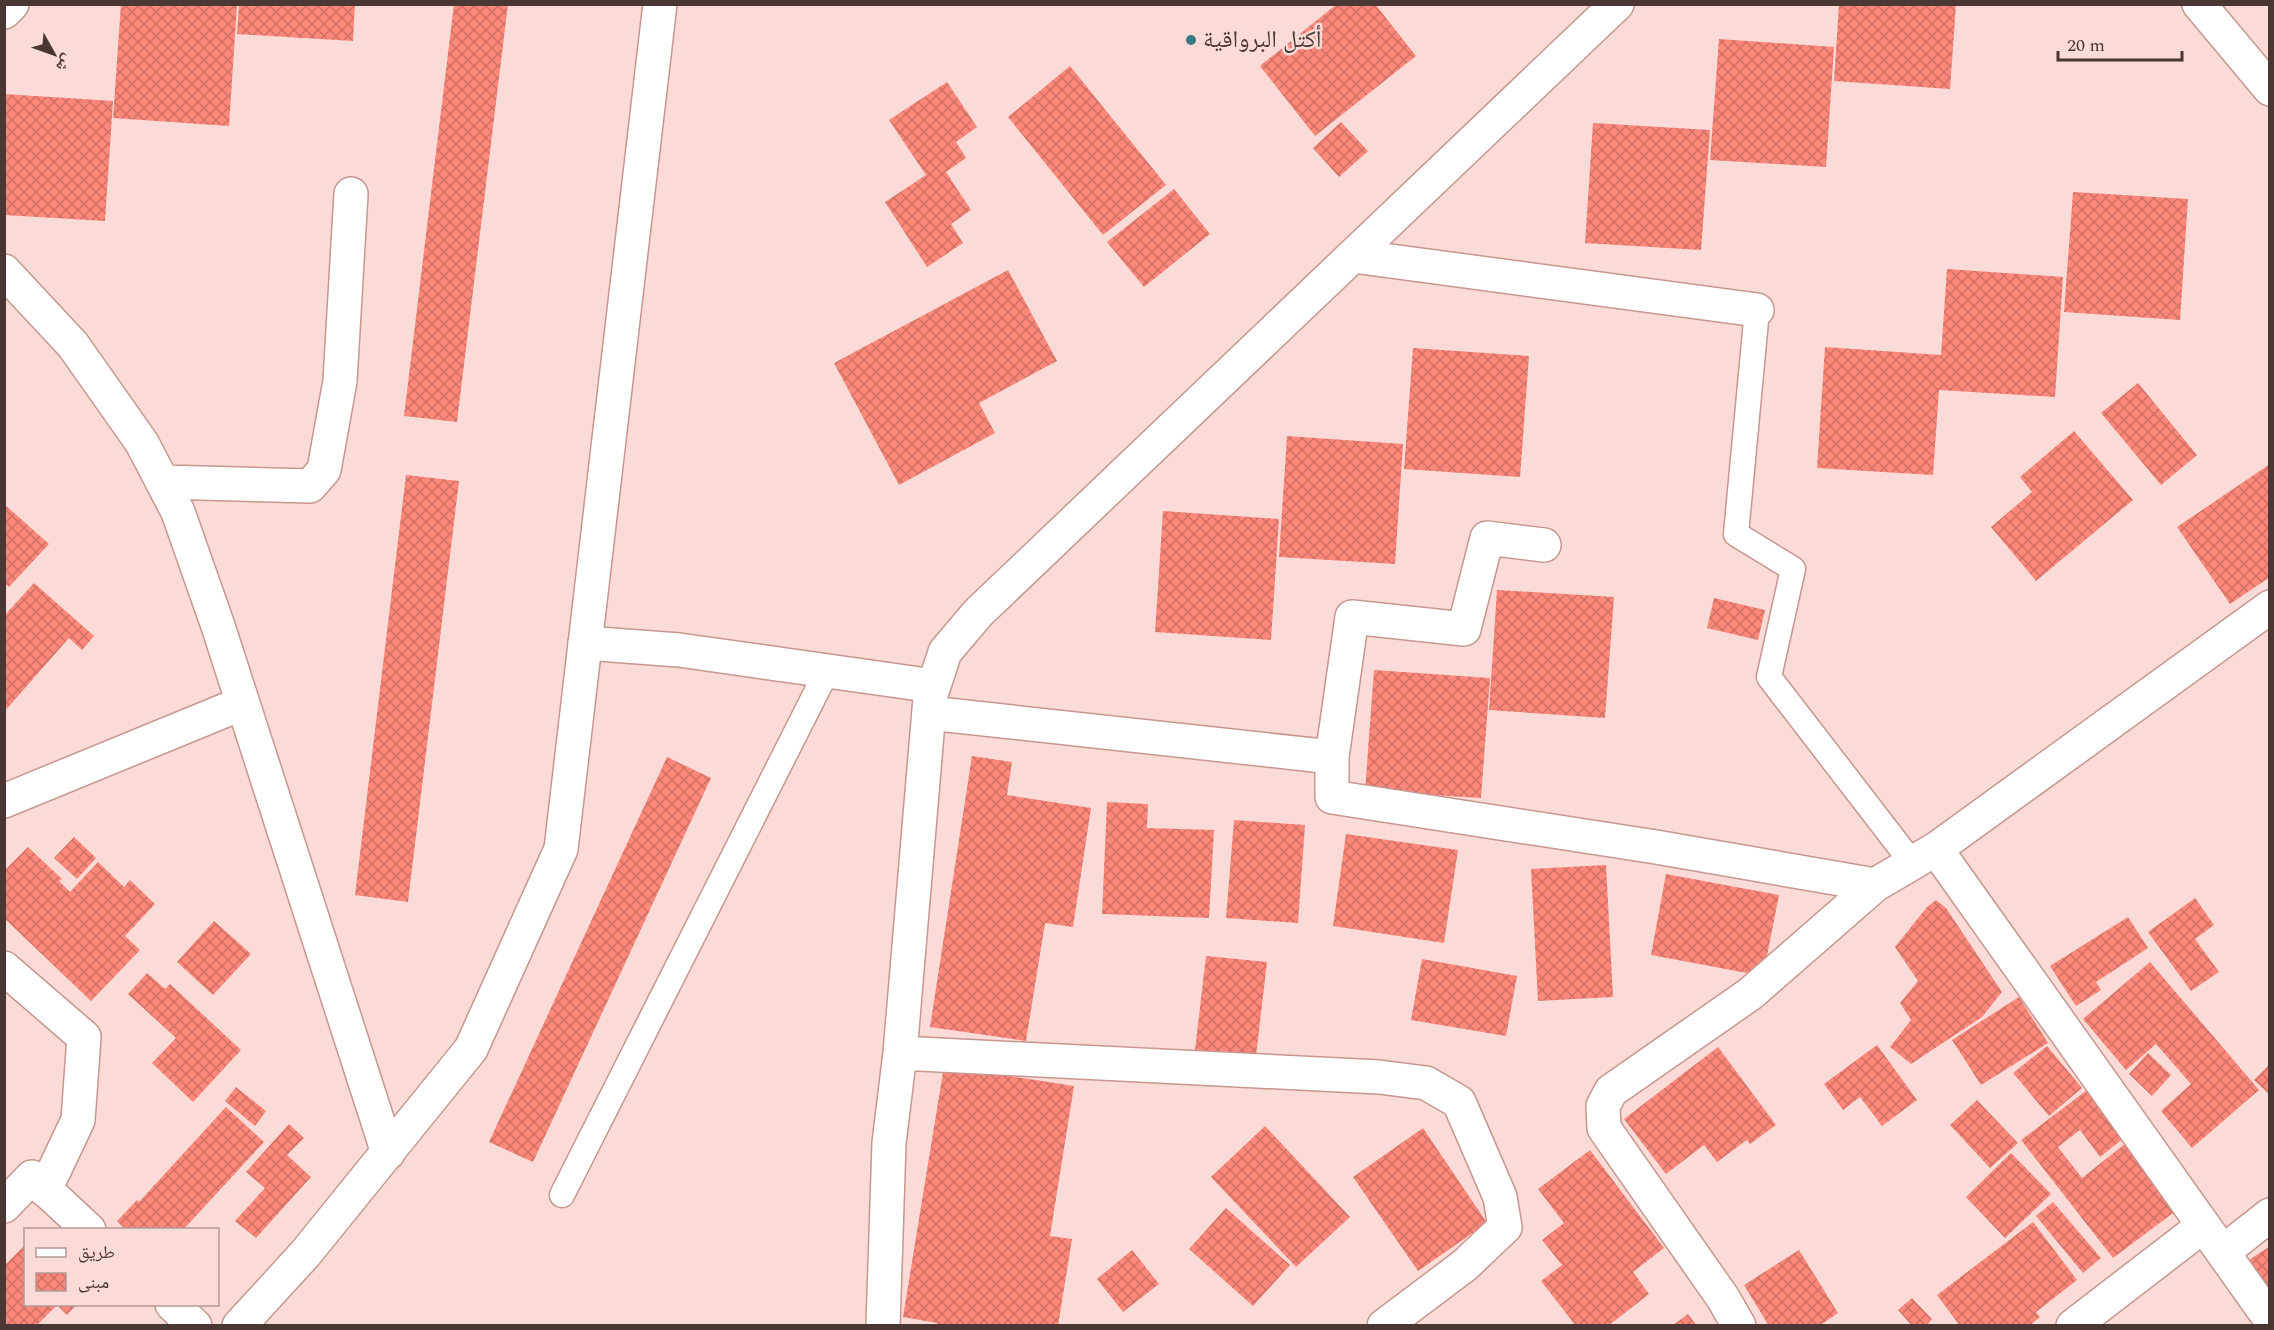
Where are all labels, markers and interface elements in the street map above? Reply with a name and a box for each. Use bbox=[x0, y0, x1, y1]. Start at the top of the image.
place label: أكتل البرواقية bbox=[1203, 22, 1322, 58]
north arrow bbox=[24, 24, 84, 84]
scale bar bbox=[2058, 24, 2182, 62]
text: 20 m bbox=[2067, 32, 2105, 59]
marker: أكتل البرواقية bbox=[1184, 33, 1198, 47]
text: ش bbox=[50, 49, 79, 77]
legend bbox=[24, 1228, 219, 1306]
text: طريق bbox=[78, 1239, 115, 1266]
text: مبنى bbox=[78, 1269, 109, 1296]

